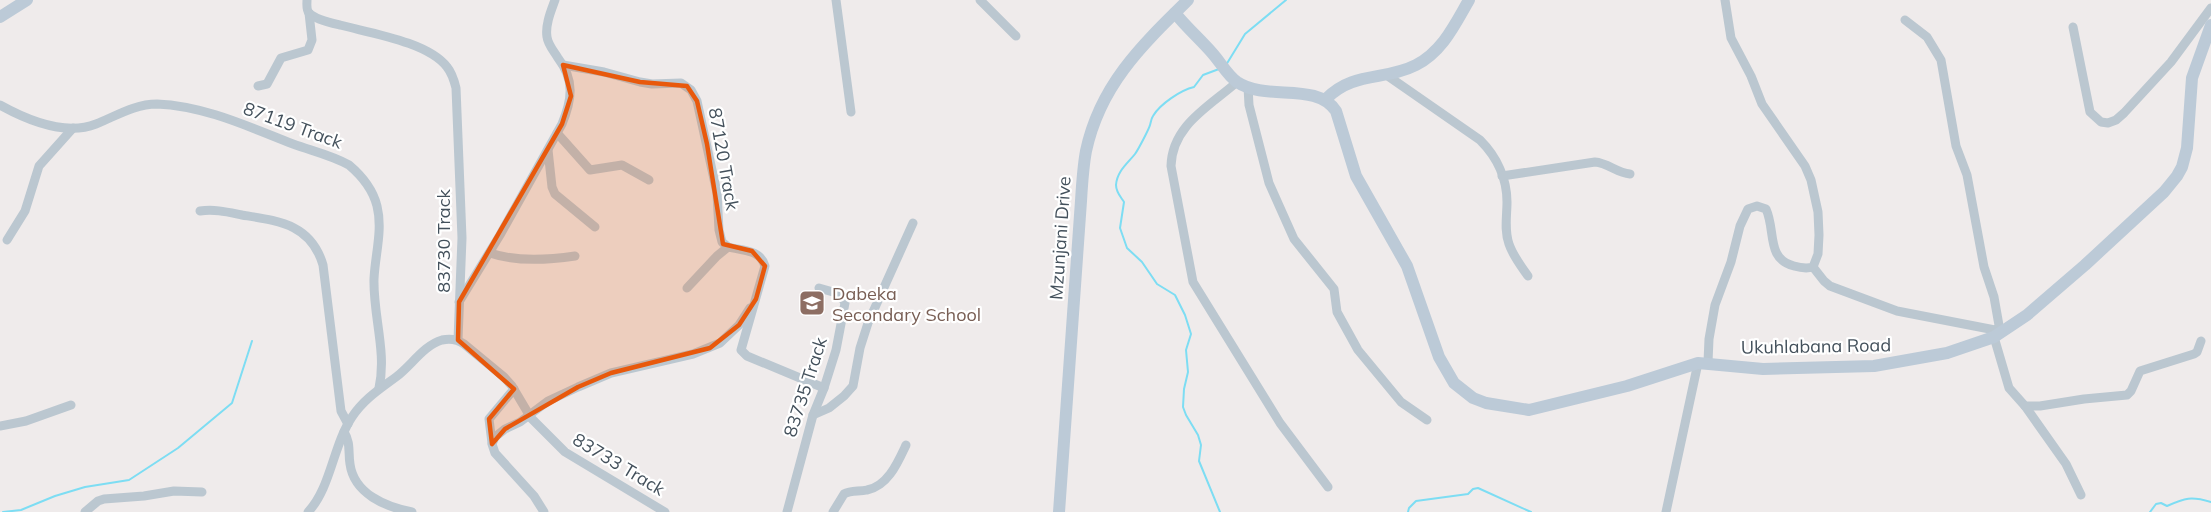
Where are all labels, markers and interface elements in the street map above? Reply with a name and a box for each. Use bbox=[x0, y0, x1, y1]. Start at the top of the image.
street label: 87119 Track bbox=[240, 96, 346, 154]
street label: 87120 Track bbox=[704, 106, 744, 213]
street label: Mzunjani Drive bbox=[1044, 175, 1076, 301]
street label: 83730 Track bbox=[432, 188, 455, 293]
place label: Dabeka Secondary School bbox=[832, 282, 981, 326]
school or university icon: Dabeka Secondary School bbox=[797, 288, 827, 318]
street label: 83735 Track bbox=[778, 333, 832, 440]
street label: Ukuhlabana Road bbox=[1741, 333, 1891, 359]
street label: 83733 Track bbox=[569, 427, 670, 501]

